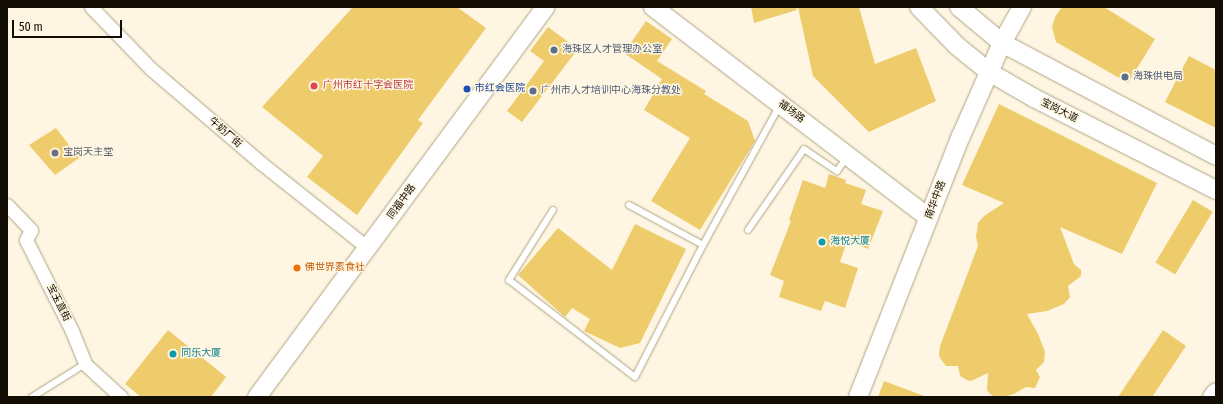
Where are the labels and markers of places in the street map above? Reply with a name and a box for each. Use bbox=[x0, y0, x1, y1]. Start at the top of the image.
place label: 海珠区人才管理办公室 bbox=[562, 44, 662, 56]
marker: 海珠区人才管理办公室 bbox=[549, 45, 559, 55]
place label: 海珠供电局 bbox=[1133, 71, 1183, 83]
marker: 海珠供电局 bbox=[1120, 72, 1130, 82]
marker: 广州市红十字会医院 bbox=[308, 80, 320, 92]
place label: 广州市红十字会医院 bbox=[323, 80, 413, 92]
place label: 市红会医院 bbox=[475, 83, 525, 95]
marker: 市红会医院 bbox=[462, 84, 472, 94]
place label: 广州市人才培训中心海珠分教处 bbox=[541, 85, 681, 97]
marker: 广州市人才培训中心海珠分教处 bbox=[528, 86, 538, 96]
place label: 宝岗天主堂 bbox=[63, 147, 113, 159]
marker: 宝岗天主堂 bbox=[50, 148, 60, 158]
place label: 海悦大厦 bbox=[830, 236, 870, 248]
marker: 海悦大厦 bbox=[817, 237, 827, 247]
place label: 佛世界素食社 bbox=[305, 262, 365, 274]
marker: 佛世界素食社 bbox=[292, 263, 302, 273]
place label: 同乐大厦 bbox=[181, 348, 221, 360]
marker: 同乐大厦 bbox=[168, 349, 178, 359]

